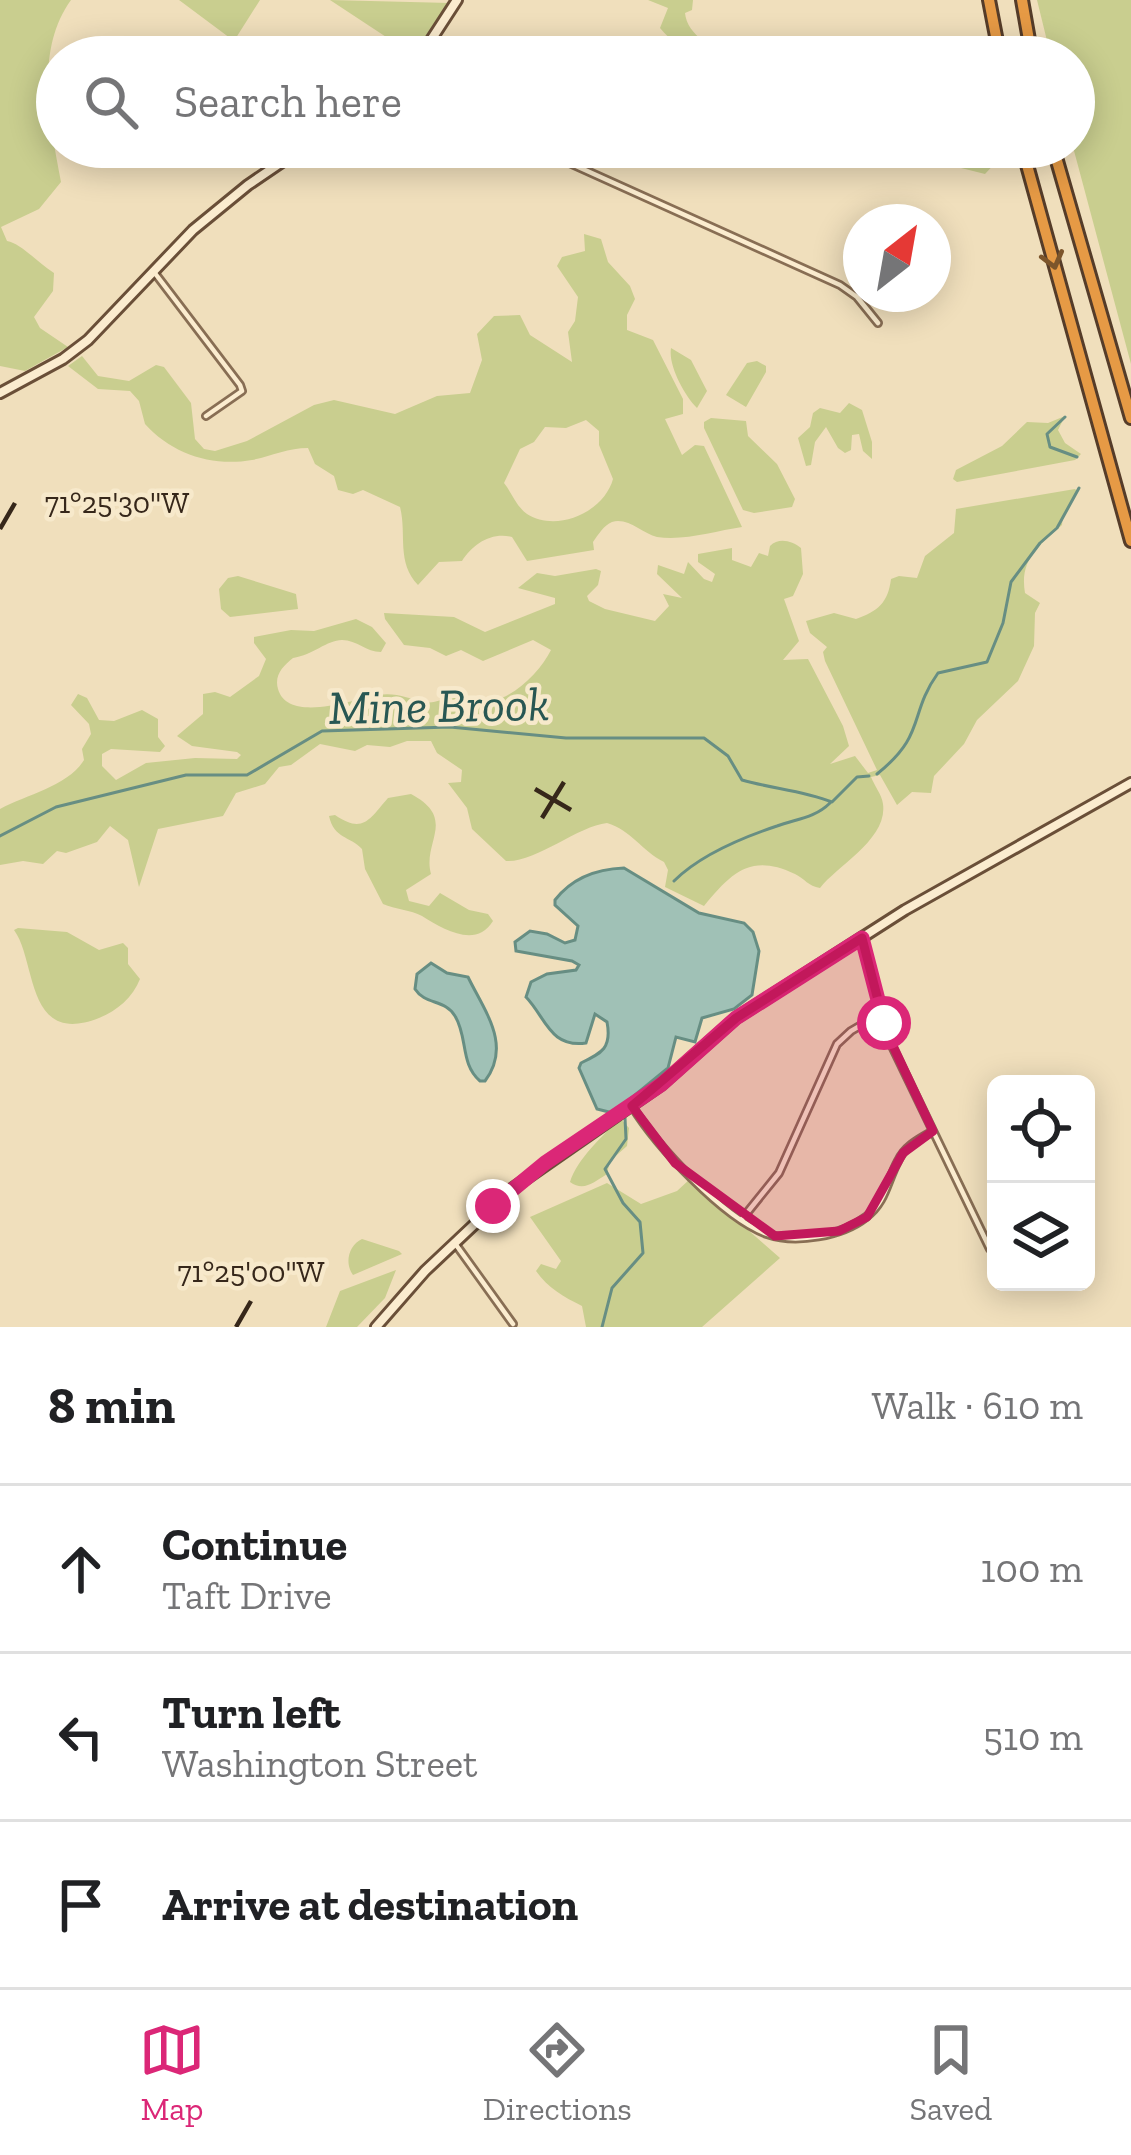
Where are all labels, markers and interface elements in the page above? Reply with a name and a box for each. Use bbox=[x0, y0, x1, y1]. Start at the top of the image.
search box bbox=[36, 36, 1095, 168]
icon: search bbox=[78, 69, 144, 135]
text: Search here bbox=[174, 75, 402, 129]
north arrow bbox=[843, 204, 951, 312]
one-way arrow bbox=[1038, 249, 1063, 270]
text: 71°25'30"W bbox=[45, 485, 189, 521]
water label: Mine Brook bbox=[328, 675, 550, 736]
route start bbox=[857, 996, 911, 1050]
map controls bbox=[987, 1075, 1095, 1291]
button: locate bbox=[987, 1075, 1095, 1183]
route end bbox=[466, 1179, 520, 1233]
button: layers bbox=[987, 1183, 1095, 1291]
text: 71°25'00"W bbox=[177, 1254, 325, 1290]
text: 8 min bbox=[48, 1375, 175, 1436]
text: Walk · 610 m bbox=[872, 1382, 1083, 1429]
text: Continue bbox=[162, 1518, 347, 1572]
icon: ahead bbox=[48, 1536, 114, 1602]
text: 100 m bbox=[981, 1545, 1083, 1592]
text: Taft Drive bbox=[162, 1572, 331, 1619]
text: Turn left bbox=[162, 1686, 340, 1740]
icon: left bbox=[48, 1704, 114, 1770]
text: 510 m bbox=[983, 1713, 1083, 1760]
text: Washington Street bbox=[162, 1740, 478, 1787]
icon: arrive bbox=[48, 1872, 114, 1938]
text: Arrive at destination bbox=[162, 1878, 578, 1932]
tab: Map bbox=[139, 2017, 205, 2128]
tab: Directions bbox=[483, 2017, 632, 2128]
tab: Saved bbox=[909, 2017, 992, 2128]

